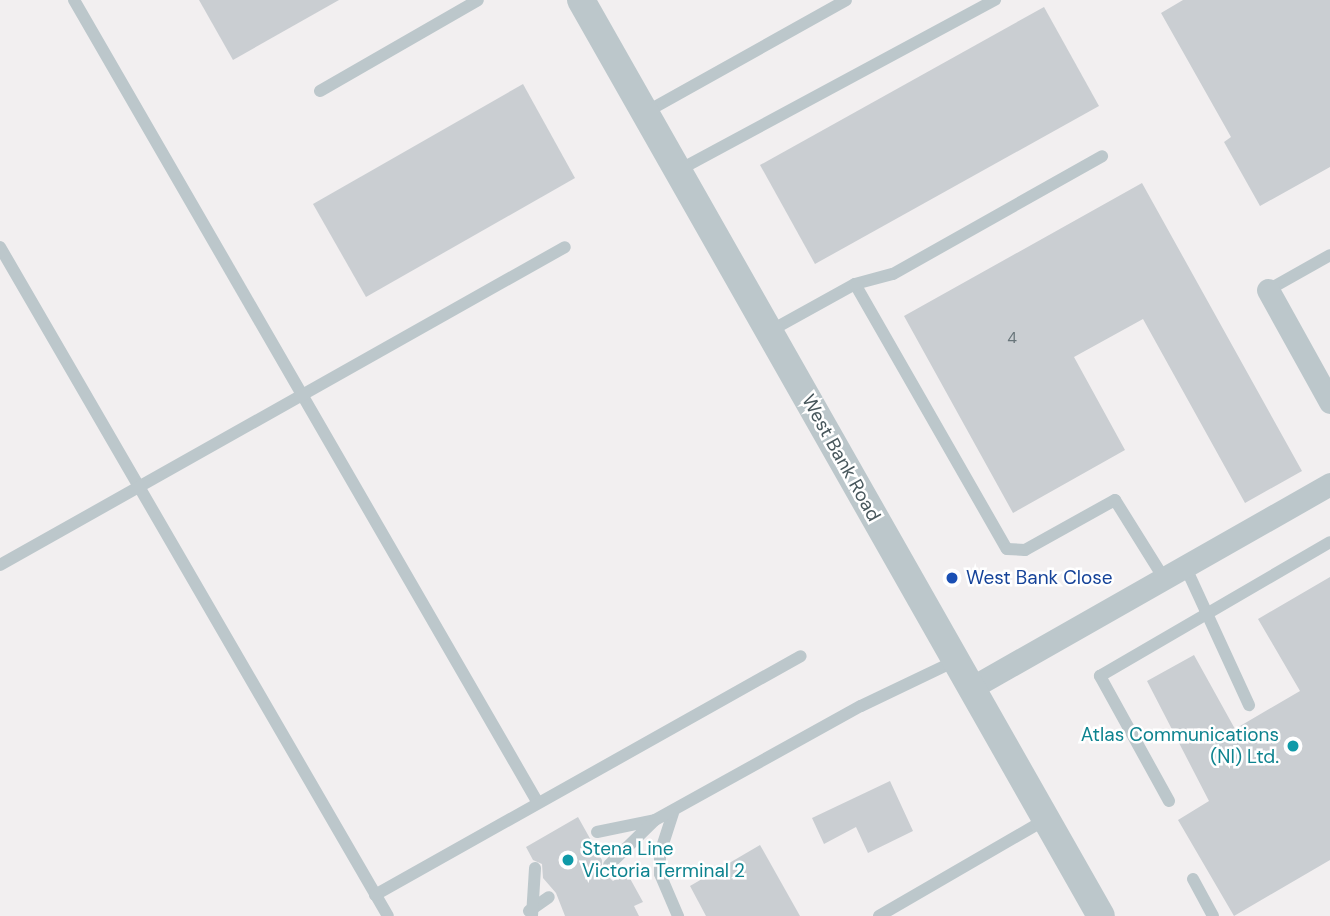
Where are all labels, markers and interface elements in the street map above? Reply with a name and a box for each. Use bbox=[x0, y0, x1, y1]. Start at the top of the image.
house number: 4 bbox=[1007, 328, 1017, 348]
street label: West Bank Road bbox=[797, 391, 885, 525]
place label: West Bank Close bbox=[966, 567, 1113, 589]
marker: West Bank Close bbox=[944, 570, 960, 586]
place label: Atlas Communications (NI) Ltd. bbox=[1081, 724, 1279, 768]
marker: Atlas Communications (NI) Ltd. bbox=[1285, 738, 1301, 754]
place label: Stena Line Victoria Terminal 2 bbox=[582, 838, 745, 882]
marker: Stena Line Victoria Terminal 2 bbox=[560, 852, 576, 868]

